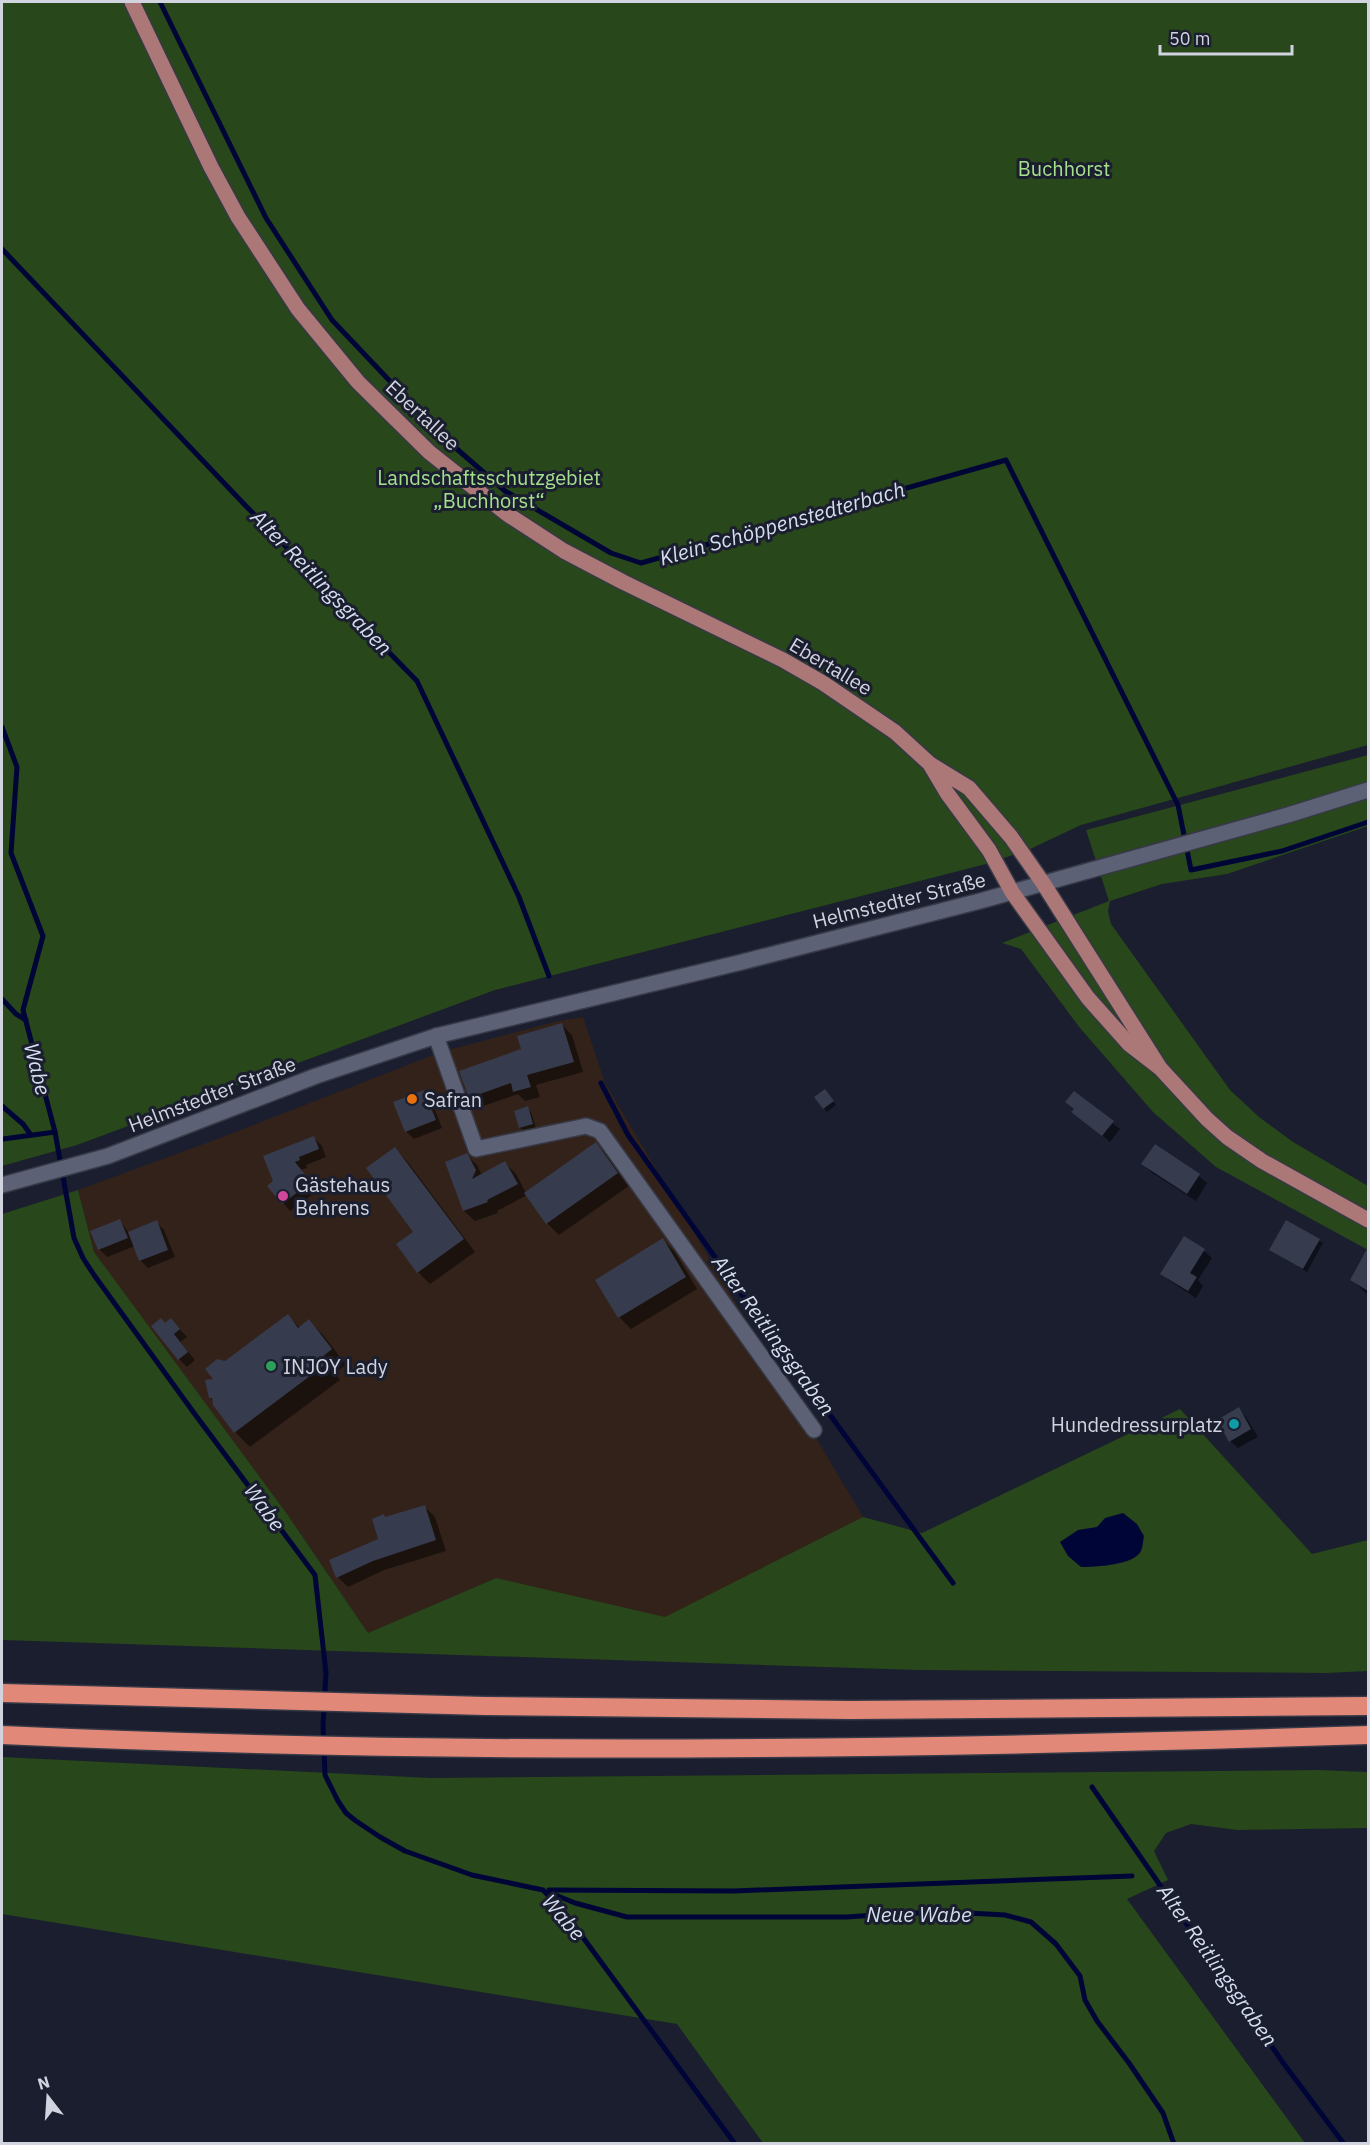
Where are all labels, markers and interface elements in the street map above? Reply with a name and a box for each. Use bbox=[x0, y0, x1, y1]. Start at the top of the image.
scale bar bbox=[1160, 18, 1292, 56]
text: 50 m bbox=[1169, 27, 1211, 50]
park label: Buchhorst bbox=[1018, 155, 1110, 182]
street label: Ebertallee bbox=[380, 374, 466, 456]
park label: Landschaftsschutzgebiet „Buchhorst“ bbox=[377, 464, 601, 514]
water label: Klein Schöppenstedterbach bbox=[656, 474, 908, 572]
water label: Alter Reitlingsgraben bbox=[244, 502, 399, 661]
street label: Ebertallee bbox=[785, 631, 877, 701]
street label: Helmstedter Straße bbox=[810, 865, 988, 935]
water label: Wabe bbox=[18, 1040, 58, 1098]
street label: Helmstedter Straße bbox=[124, 1050, 300, 1138]
place label: Safran bbox=[424, 1086, 482, 1113]
marker: Safran bbox=[405, 1092, 419, 1106]
place label: Gästehaus Behrens bbox=[295, 1171, 390, 1221]
marker: Gästehaus Behrens bbox=[276, 1189, 290, 1203]
water label: Alter Reitlingsgraben bbox=[706, 1248, 842, 1421]
place label: INJOY Lady bbox=[283, 1353, 388, 1380]
marker: INJOY Lady bbox=[264, 1359, 278, 1373]
place label: Hundedressurplatz bbox=[1051, 1411, 1222, 1438]
marker: Hundedressurplatz bbox=[1227, 1417, 1241, 1431]
water label: Wabe bbox=[238, 1477, 292, 1537]
water label: Alter Reitlingsgraben bbox=[1151, 1877, 1285, 2052]
water label: Wabe bbox=[536, 1888, 592, 1946]
water label: Neue Wabe bbox=[866, 1900, 972, 1928]
north arrow bbox=[18, 2067, 78, 2127]
text: N bbox=[35, 2071, 52, 2094]

